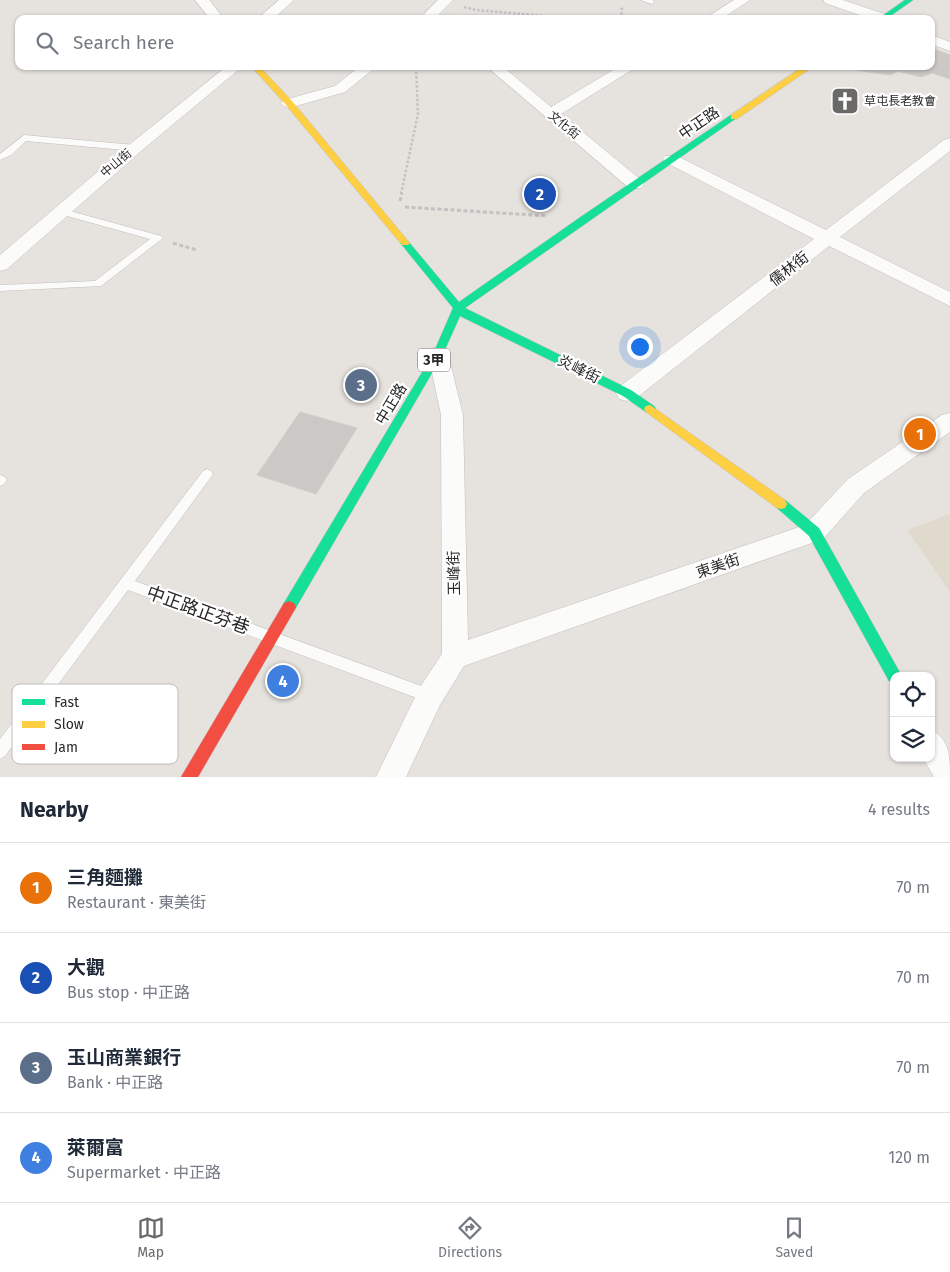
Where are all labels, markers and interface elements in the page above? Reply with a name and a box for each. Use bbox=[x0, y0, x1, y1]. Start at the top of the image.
search box bbox=[15, 15, 935, 70]
icon: search bbox=[33, 29, 61, 57]
text: Search here bbox=[73, 31, 174, 54]
church icon: 草屯長老教會 bbox=[830, 86, 860, 116]
place label: 草屯長老教會 bbox=[864, 94, 936, 108]
street label: 中正路 bbox=[675, 103, 723, 143]
street label: 文化街 bbox=[546, 108, 582, 142]
street label: 中山街 bbox=[98, 146, 134, 180]
pin: 2 bbox=[524, 175, 556, 213]
street label: 儒林街 bbox=[766, 248, 812, 290]
your location bbox=[627, 334, 653, 360]
road number: 3甲 bbox=[418, 348, 450, 372]
street label: 炎峰街 bbox=[555, 351, 603, 387]
pin: 3 bbox=[345, 366, 377, 404]
street label: 中正路 bbox=[372, 380, 410, 428]
pin: 1 bbox=[904, 415, 936, 453]
street label: 玉峰街 bbox=[445, 550, 463, 596]
street label: 東美街 bbox=[694, 550, 742, 582]
street label: 中正路正芬巷 bbox=[143, 581, 253, 639]
pin: 4 bbox=[267, 662, 299, 700]
map controls bbox=[890, 672, 935, 762]
button: locate bbox=[890, 672, 935, 717]
legend bbox=[12, 684, 178, 764]
text: Fast bbox=[54, 694, 80, 711]
text: Slow bbox=[54, 716, 84, 733]
button: layers bbox=[890, 717, 935, 762]
text: Jam bbox=[54, 739, 78, 756]
text: Nearby bbox=[20, 797, 88, 823]
text: 4 results bbox=[868, 800, 930, 819]
text: 三角麵攤 bbox=[67, 866, 143, 889]
text: 1 bbox=[32, 878, 40, 897]
text: 70 m bbox=[896, 878, 930, 897]
text: Restaurant · 東美街 bbox=[67, 893, 206, 912]
text: 大觀 bbox=[67, 956, 105, 979]
text: 2 bbox=[32, 968, 40, 987]
text: 70 m bbox=[896, 968, 930, 987]
text: Bus stop · 中正路 bbox=[67, 983, 190, 1002]
text: 玉山商業銀行 bbox=[67, 1046, 181, 1069]
text: 3 bbox=[32, 1058, 40, 1077]
text: 70 m bbox=[896, 1058, 930, 1077]
text: Bank · 中正路 bbox=[67, 1073, 163, 1092]
text: 萊爾富 bbox=[67, 1136, 124, 1159]
text: 4 bbox=[31, 1148, 41, 1167]
text: 120 m bbox=[888, 1148, 930, 1167]
text: Supermarket · 中正路 bbox=[67, 1163, 221, 1182]
tab: Map bbox=[137, 1214, 165, 1261]
tab: Directions bbox=[438, 1214, 502, 1261]
tab: Saved bbox=[775, 1214, 813, 1261]

